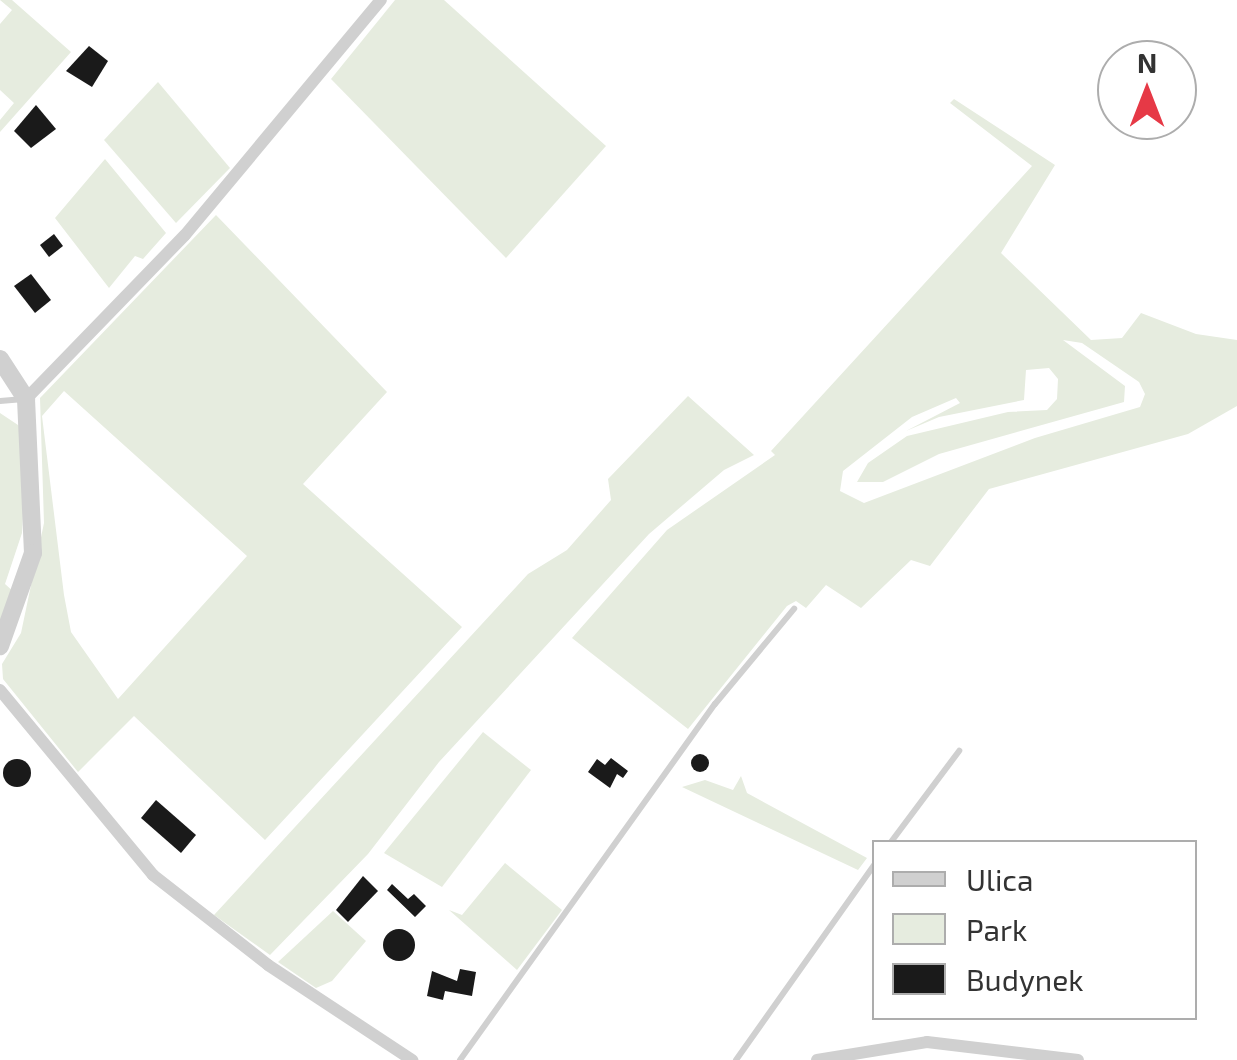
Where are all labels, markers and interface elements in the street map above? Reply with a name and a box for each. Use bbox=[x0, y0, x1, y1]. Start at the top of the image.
north arrow bbox=[1097, 40, 1197, 140]
text: N bbox=[1137, 45, 1157, 79]
legend bbox=[872, 840, 1197, 1020]
text: Ulica bbox=[966, 861, 1033, 897]
text: Park bbox=[966, 911, 1027, 947]
text: Budynek bbox=[966, 961, 1084, 997]

